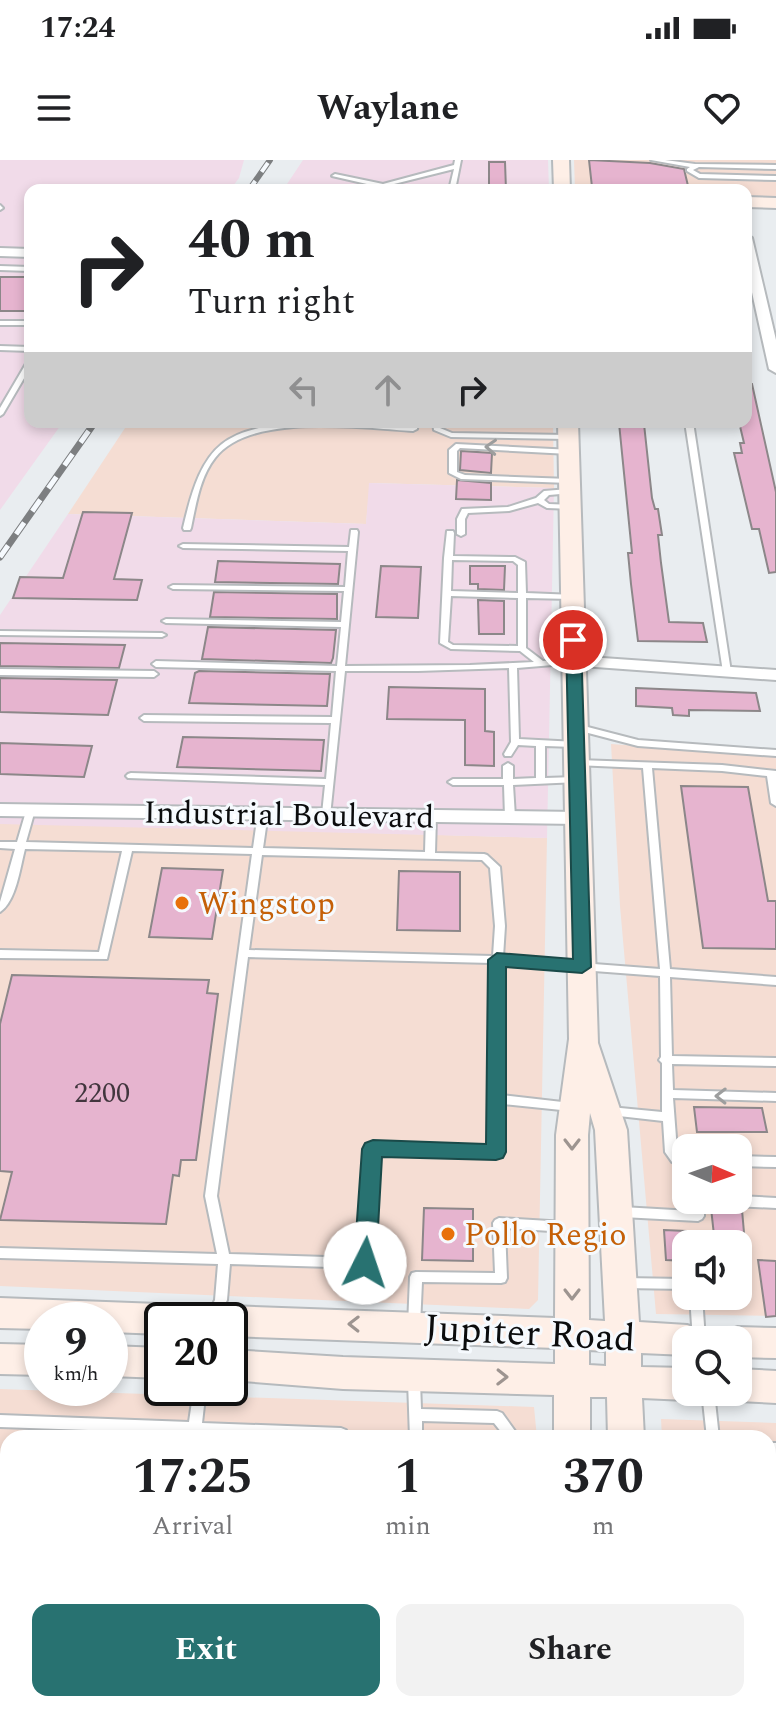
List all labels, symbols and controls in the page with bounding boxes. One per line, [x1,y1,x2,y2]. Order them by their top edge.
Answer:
text: 17:24 [40,5,115,51]
text: Waylane [317,81,459,136]
icon: menu [32,86,76,130]
icon: heart [700,86,744,130]
text: 40 m [188,198,315,283]
icon: right [56,216,160,320]
text: Turn right [188,275,355,330]
icon: left [282,368,326,412]
icon: ahead [366,368,410,412]
icon: right [450,368,494,412]
one-way arrow [484,439,497,456]
pin [539,606,607,674]
icon: arrive [551,618,595,662]
street label: Industrial Boulevard [143,788,435,843]
place label: Wingstop [198,880,335,929]
marker: Wingstop [173,894,191,912]
house number: 2200 [74,1072,130,1115]
one-way arrow [714,1087,727,1104]
north arrow [672,1134,752,1214]
map controls [672,1134,752,1406]
one-way arrow [563,1138,581,1151]
place label: Pollo Regio [464,1211,627,1260]
position arrow [323,1221,407,1305]
marker: Pollo Regio [439,1225,457,1243]
button: sound [672,1230,752,1310]
one-way arrow [563,1288,581,1301]
street label: Jupiter Road [423,1300,637,1368]
speed limit sign: 20 [144,1302,248,1406]
text: 9 [65,1313,87,1374]
one-way arrow [347,1315,360,1333]
button: search [672,1326,752,1406]
text: km/h [54,1359,99,1389]
one-way arrow [496,1369,509,1386]
text: 17:25 [132,1441,253,1514]
text: 1 [394,1441,421,1514]
text: 370 [563,1441,644,1514]
text: Arrival [152,1506,233,1546]
text: min [385,1506,431,1546]
text: m [592,1506,614,1546]
button: Exit [32,1604,380,1696]
button: Share [396,1604,744,1696]

